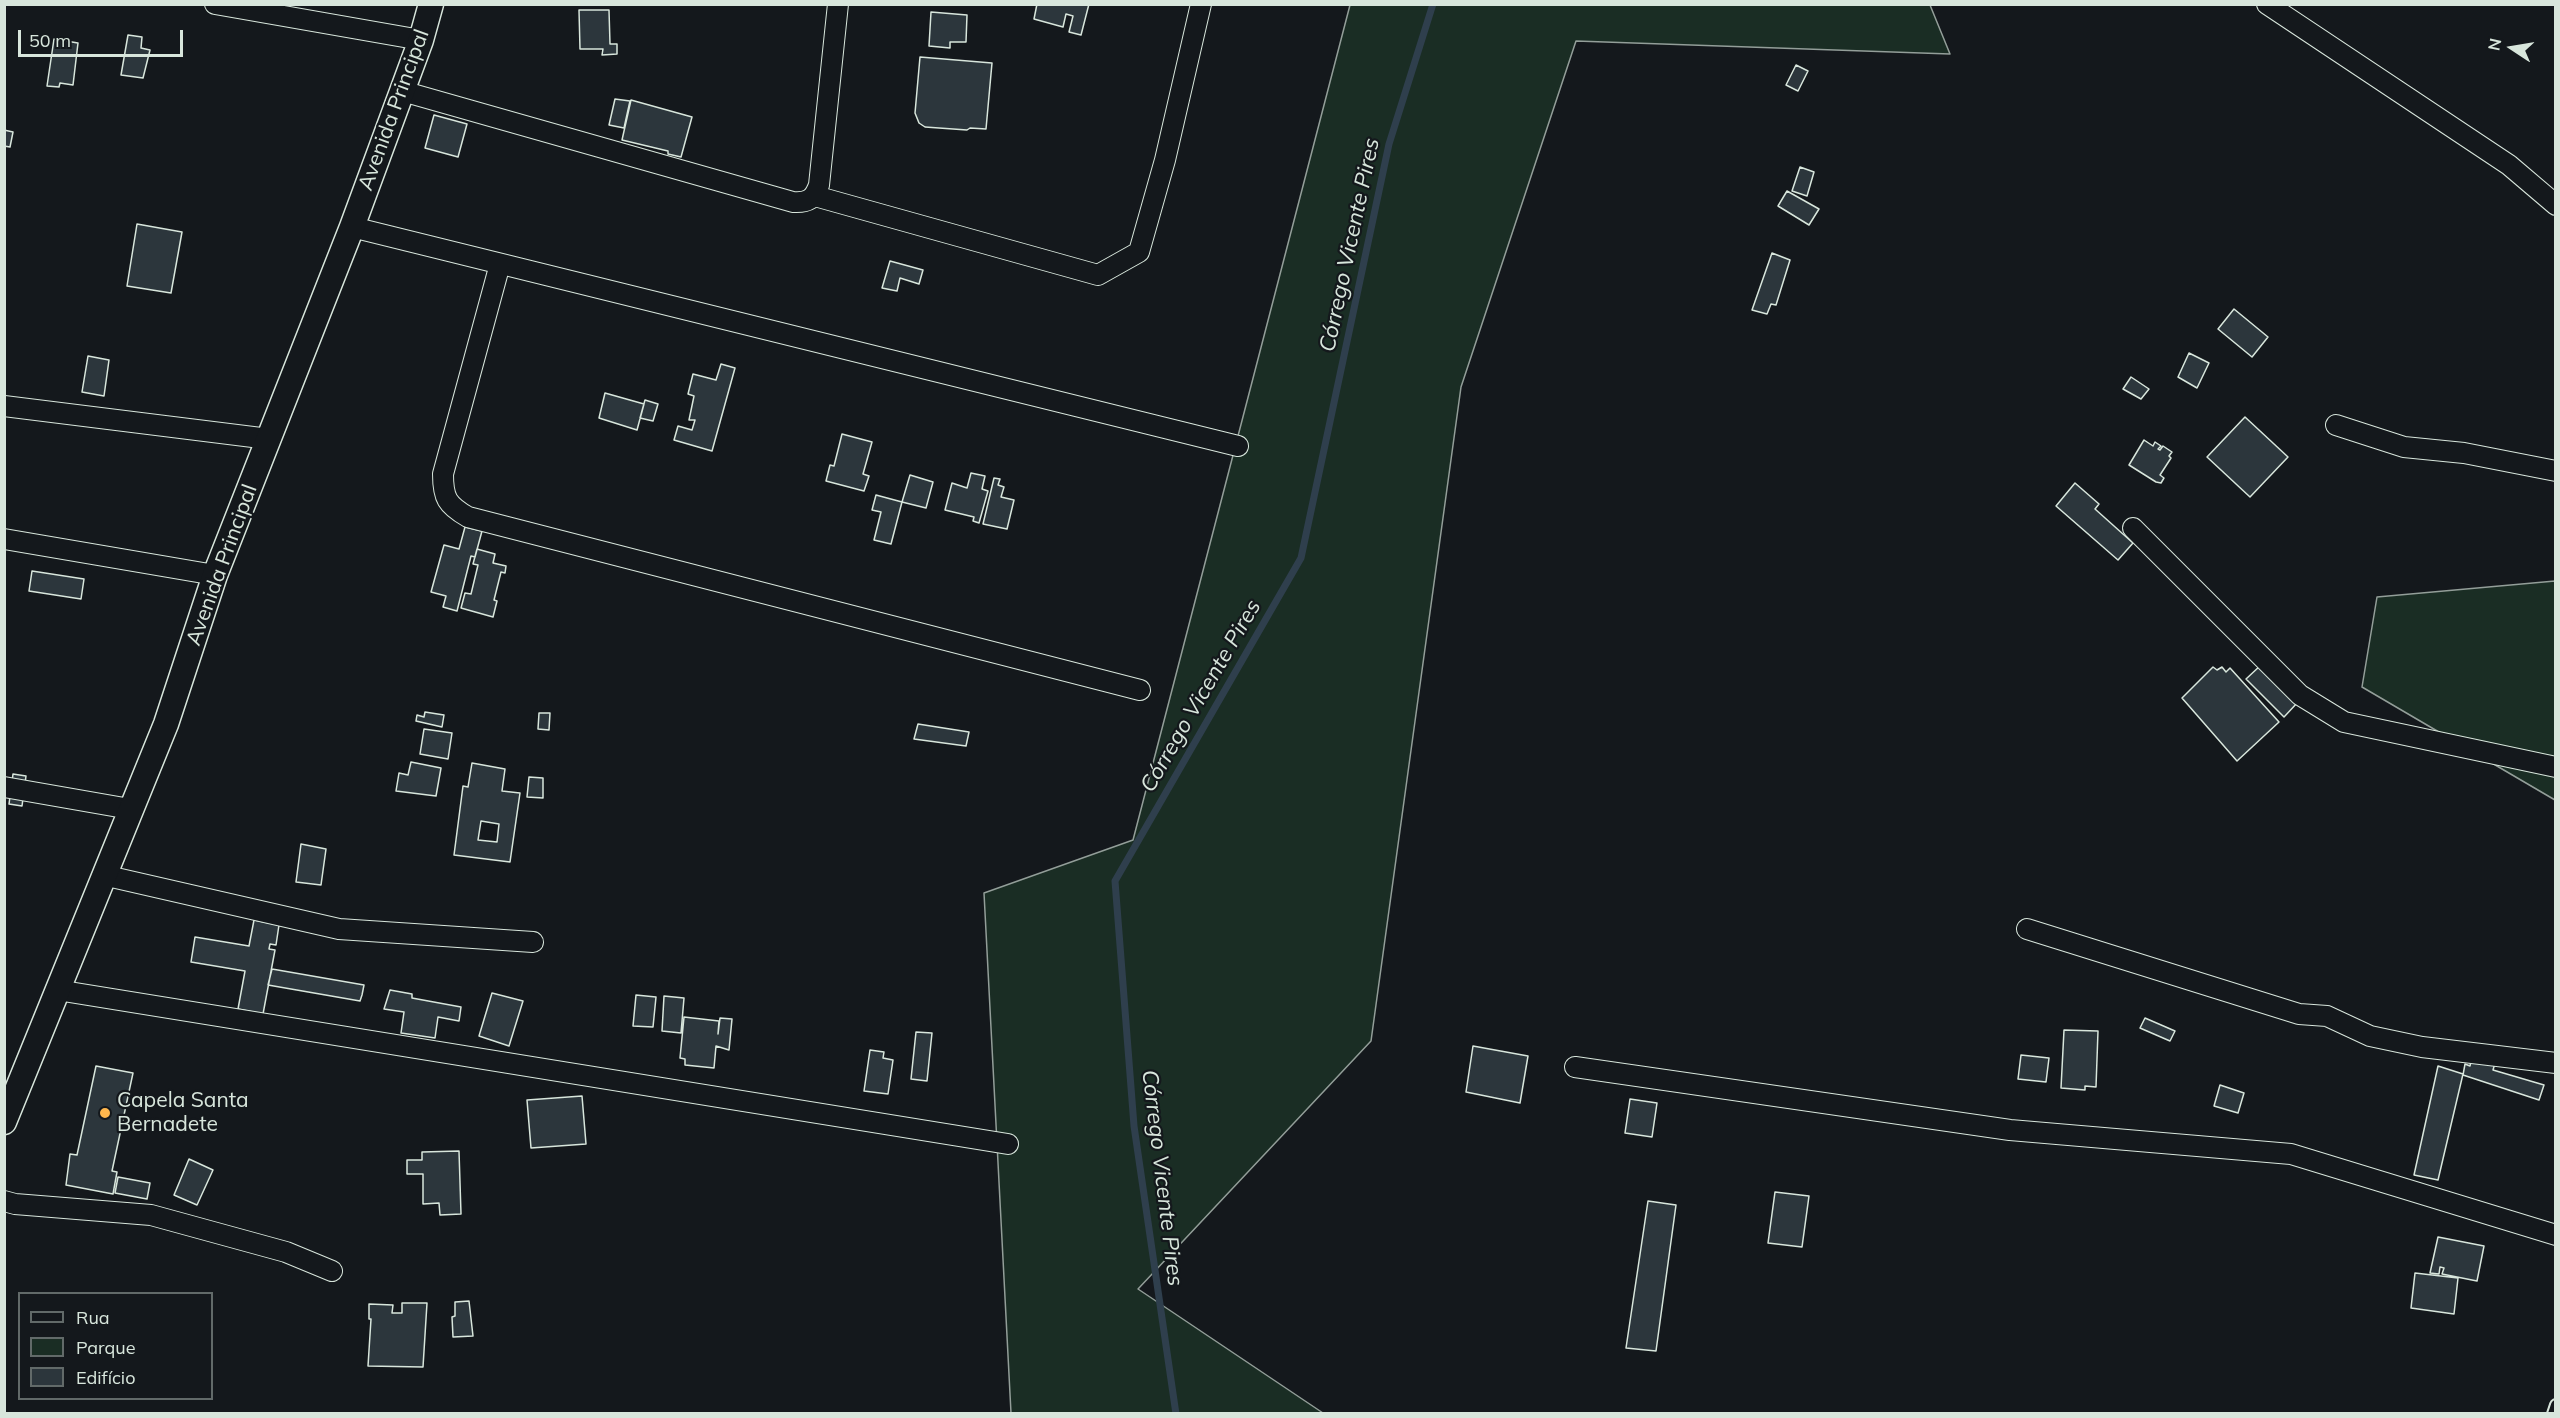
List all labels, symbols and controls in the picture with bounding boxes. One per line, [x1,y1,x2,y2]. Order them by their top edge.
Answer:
scale bar [21,18,186,56]
north arrow [2482,18,2542,78]
street label: Avenida Principal [353,26,435,194]
text: 50 m [29,29,71,52]
text: N [2483,36,2505,52]
water label: Córrego Vicente Pires [1314,136,1386,354]
street label: Avenida Principal [181,481,263,649]
water label: Córrego Vicente Pires [1135,595,1267,797]
water label: Córrego Vicente Pires [1136,1068,1188,1288]
place label: Capela Santa Bernadete [117,1088,249,1138]
marker: Capela Santa Bernadete [98,1106,112,1120]
legend [18,1292,213,1400]
text: Rua [76,1306,110,1329]
text: Parque [76,1336,135,1359]
text: Edifício [76,1366,135,1389]

